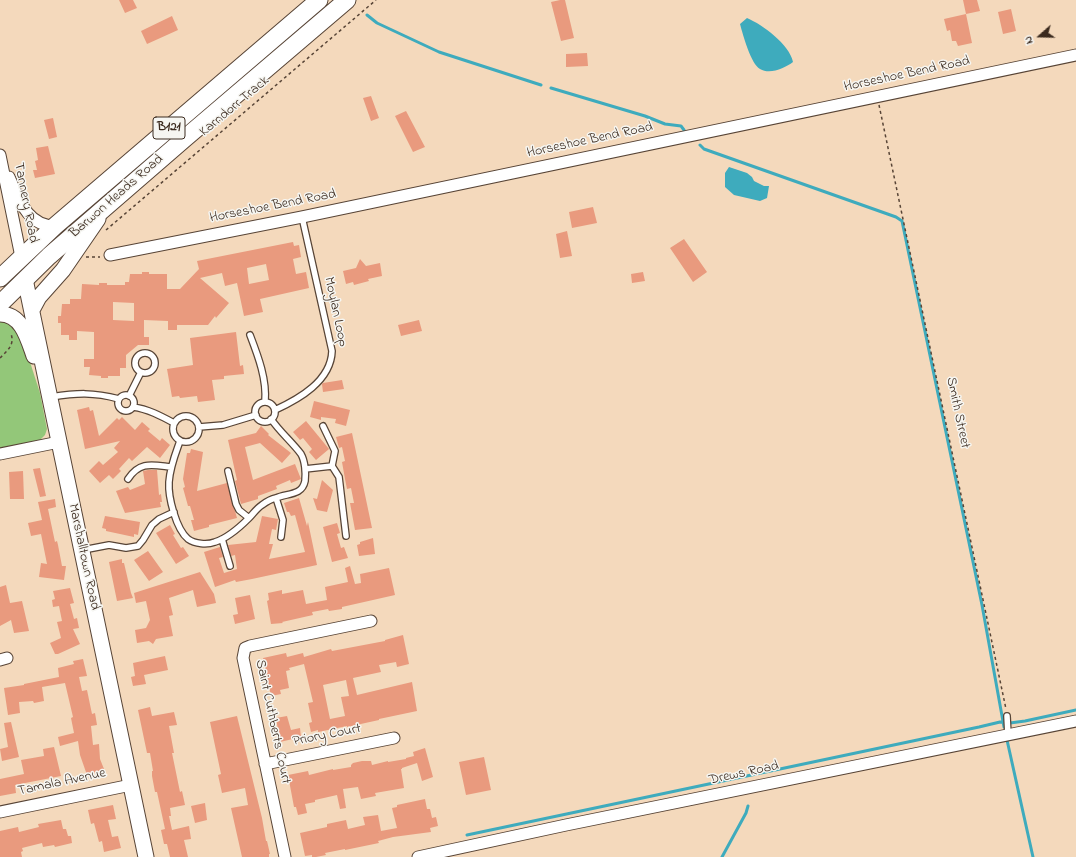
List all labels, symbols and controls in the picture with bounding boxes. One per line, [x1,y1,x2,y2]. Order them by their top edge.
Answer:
north arrow [1020,16,1060,56]
text: N [1020,34,1038,46]
street label: Horseshoe Bend Road [842,53,972,97]
street label: Karndorr Track [197,73,273,141]
road number: B121 [153,117,185,139]
street label: Horseshoe Bend Road [525,119,655,163]
street label: Barwon Heads Road [67,152,167,242]
street label: Tannery Road [9,161,41,245]
street label: Horseshoe Bend Road [208,187,338,227]
street label: Moylan Loop [319,275,351,349]
street label: Smith Street [941,376,973,450]
street label: Marshalltown Road [64,502,102,612]
street label: Saint Cuthberts Court [251,658,293,786]
street label: Priory Court [292,721,362,751]
street label: Drews Road [707,758,781,790]
street label: Tamala Avenue [17,766,107,800]

